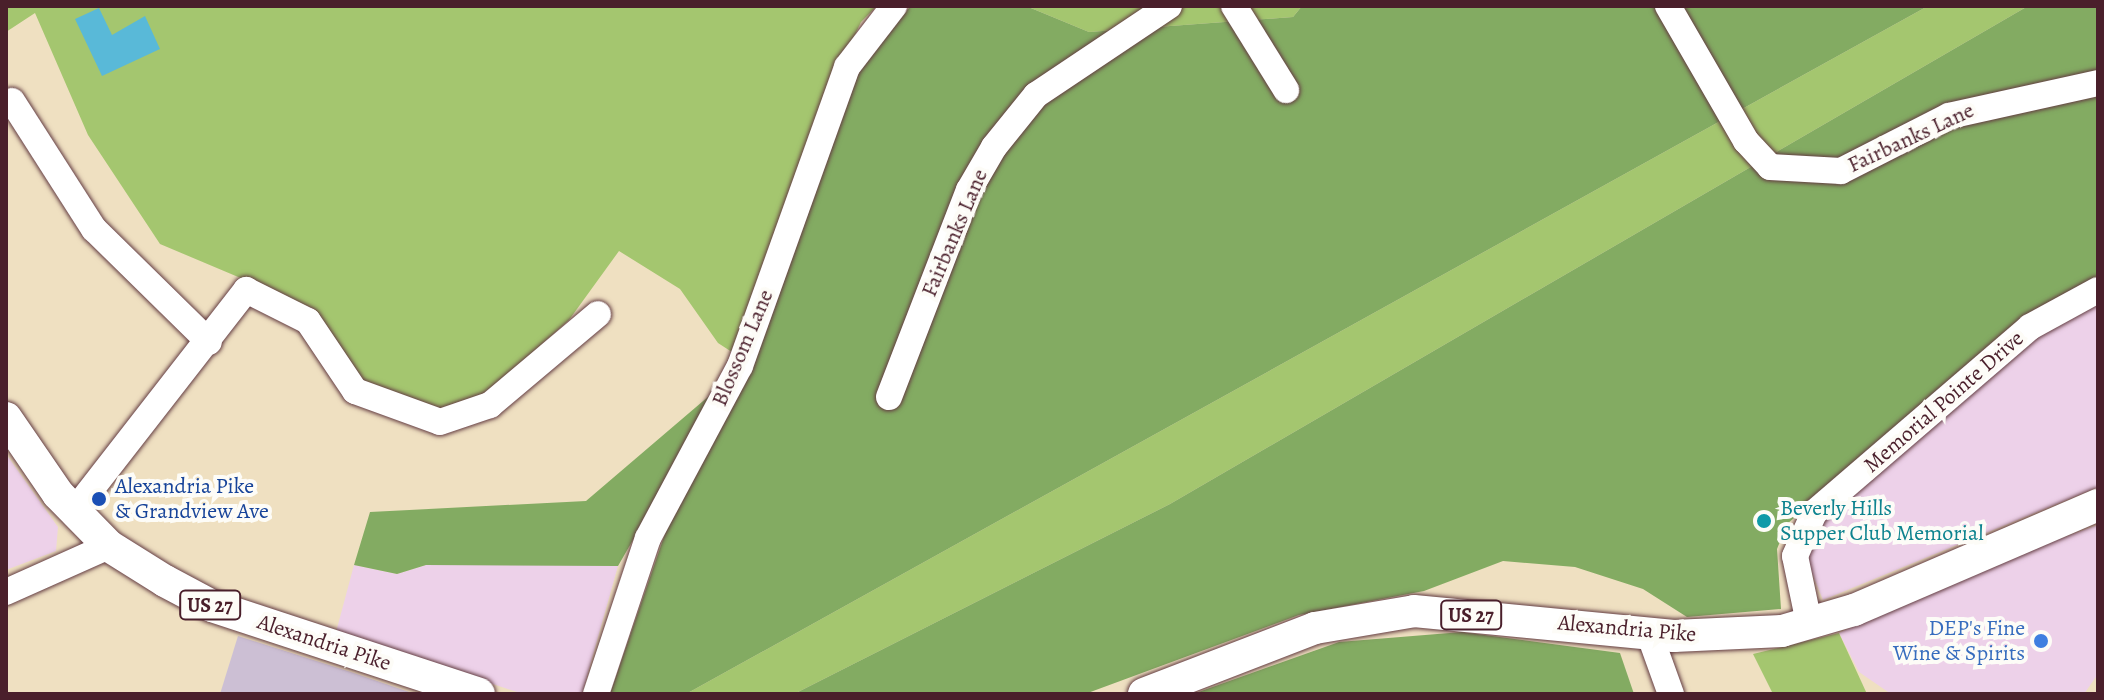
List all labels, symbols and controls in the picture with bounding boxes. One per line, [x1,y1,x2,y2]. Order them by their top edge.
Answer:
street label: Fairbanks Lane [1844,97,1978,179]
street label: Fairbanks Lane [916,165,994,301]
street label: Blossom Lane [707,286,779,410]
street label: Memorial Pointe Drive [1859,325,2029,479]
place label: Alexandria Pike & Grandview Ave [115,473,269,524]
marker: Alexandria Pike & Grandview Ave [90,490,108,508]
place label: Beverly Hills Supper Club Memorial [1780,495,1984,546]
marker: Beverly Hills Supper Club Memorial [1755,512,1773,530]
road number: US 27 [178,589,242,621]
road number: US 27 [1439,599,1503,631]
street label: Alexandria Pike [254,609,394,677]
street label: Alexandria Pike [1557,610,1697,648]
place label: DEP's Fine Wine & Spirits [1893,615,2025,666]
marker: DEP's Fine Wine & Spirits [2032,632,2050,650]

